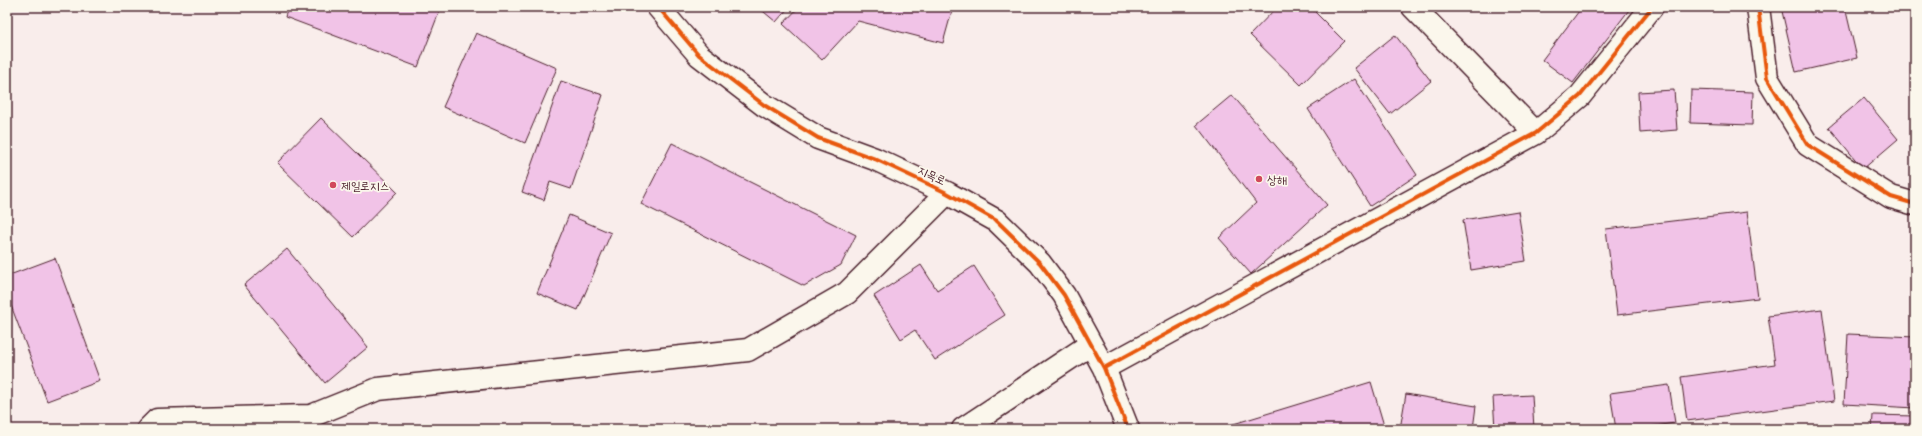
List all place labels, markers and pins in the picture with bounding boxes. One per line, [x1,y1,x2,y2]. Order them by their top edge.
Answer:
place label: 상해 [1267,171,1287,188]
marker: 상해 [1254,174,1264,184]
place label: 제일로지스 [341,177,389,194]
marker: 제일로지스 [328,180,338,190]

